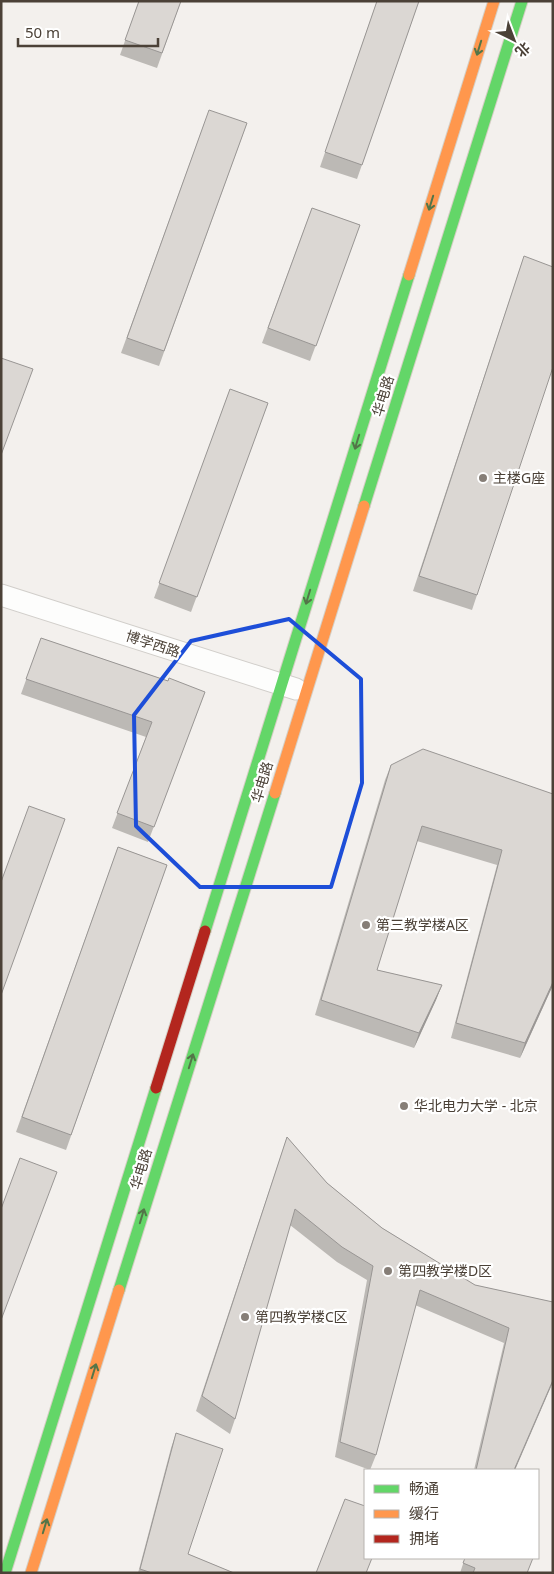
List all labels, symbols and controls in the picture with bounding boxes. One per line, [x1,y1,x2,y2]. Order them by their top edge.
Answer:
scale bar [18,15,158,47]
north arrow [489,15,539,65]
text: 50 m [25,22,60,42]
text: 北 [511,38,535,62]
one-way arrow [474,39,483,55]
one-way arrow [425,195,435,211]
street label: 华电路 [367,373,398,419]
one-way arrow [351,433,361,449]
place label: 主楼G座 [493,468,545,487]
marker: 主楼G座 [477,472,489,484]
one-way arrow [303,589,313,605]
street label: 博学西路 [124,626,183,661]
street label: 华电路 [246,759,277,805]
place label: 第三教学楼A区 [376,915,469,934]
marker: 第三教学楼A区 [360,919,372,931]
one-way arrow [186,1053,196,1069]
place label: 华北电力大学 - 北京 [414,1096,538,1115]
marker: 华北电力大学 - 北京 [398,1100,410,1112]
street label: 华电路 [125,1146,156,1192]
one-way arrow [138,1208,148,1224]
place label: 第四教学楼D区 [398,1261,492,1280]
marker: 第四教学楼D区 [382,1265,394,1277]
place label: 第四教学楼C区 [255,1307,348,1326]
marker: 第四教学楼C区 [239,1311,251,1323]
one-way arrow [89,1363,99,1379]
legend [364,1469,539,1559]
text: 畅通 [409,1478,439,1498]
text: 缓行 [409,1503,439,1523]
one-way arrow [41,1519,51,1535]
text: 拥堵 [409,1528,439,1548]

